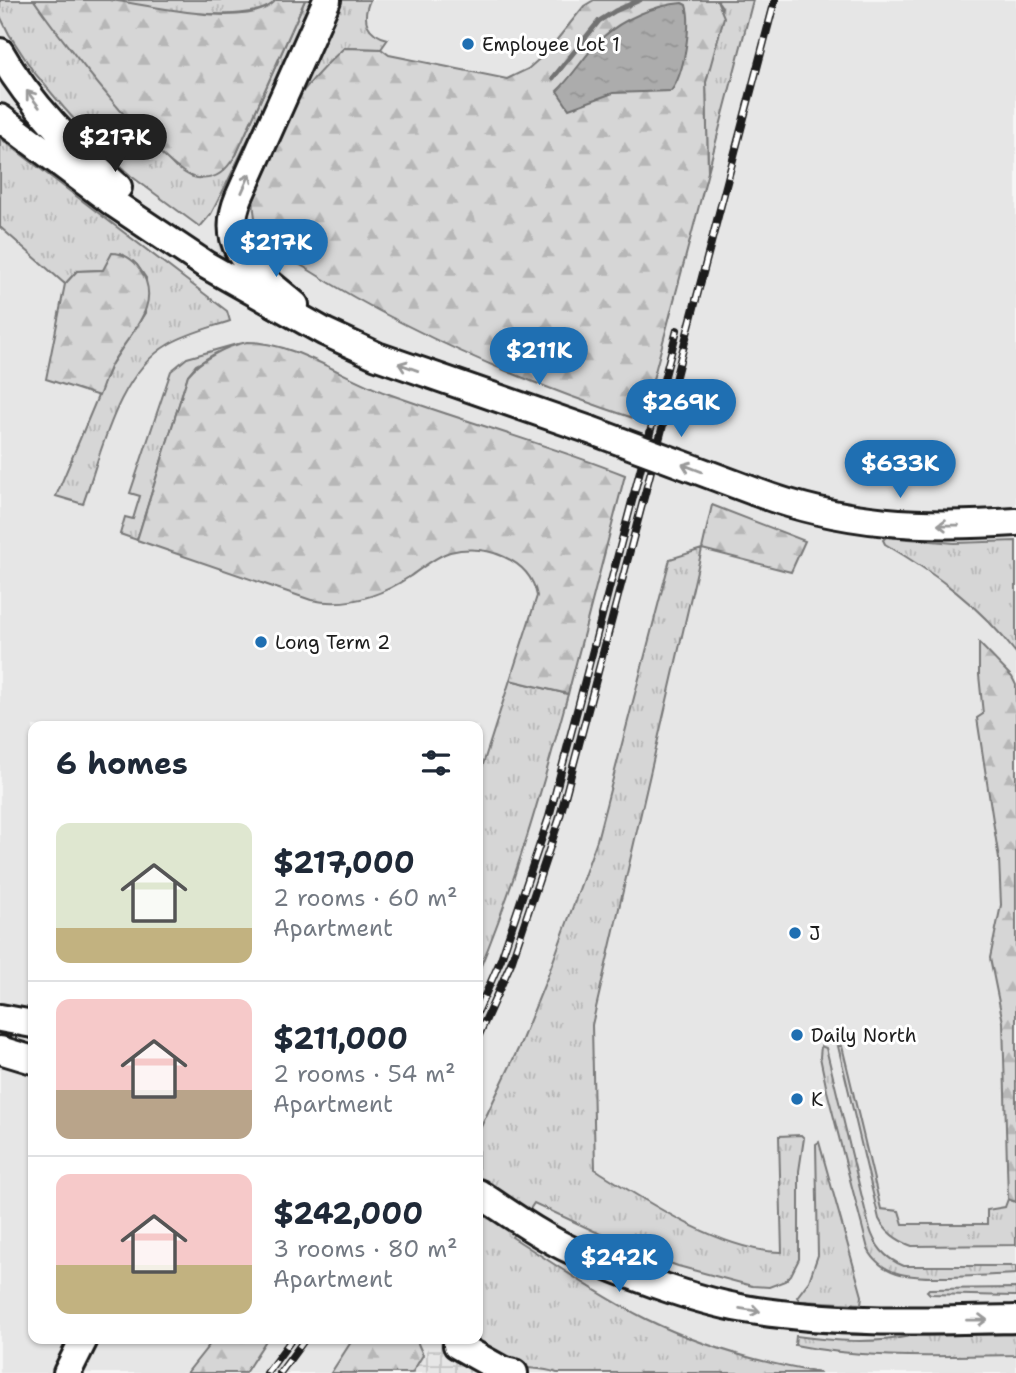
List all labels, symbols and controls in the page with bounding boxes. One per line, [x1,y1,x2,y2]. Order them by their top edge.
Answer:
place label: Employee Lot 1 [482,32,620,57]
marker: Employee Lot 1 [460,36,476,52]
one-way arrow [26,90,41,109]
pin: $217K [66,114,164,174]
text: $217K [79,122,151,152]
one-way arrow [240,173,253,194]
pin: $217K [227,219,325,279]
text: $217K [240,227,312,257]
pin: $211K [490,328,588,387]
text: $211K [506,335,572,365]
one-way arrow [398,360,420,372]
pin: $269K [632,380,730,439]
text: $269K [642,387,720,417]
pin: $633K [851,440,949,500]
text: $633K [861,448,939,478]
one-way arrow [682,461,704,474]
one-way arrow [937,518,960,532]
place label: Long Term 2 [275,630,390,655]
marker: Long Term 2 [253,634,269,650]
text: 6 homes [56,743,188,784]
icon: filters [417,744,455,782]
text: $217,000 [273,842,415,883]
icon: home [112,851,196,935]
text: 2 rooms · 60 m² [273,883,458,913]
text: Apartment [273,913,393,943]
place label: J [809,921,820,946]
marker: J [787,925,803,941]
text: $211,000 [273,1018,408,1059]
place label: Daily North [811,1023,917,1048]
icon: home [112,1027,196,1111]
marker: Daily North [789,1027,805,1043]
text: 2 rooms · 54 m² [273,1059,456,1089]
place label: K [811,1087,823,1112]
text: Apartment [273,1089,393,1119]
marker: K [789,1091,805,1107]
text: $242,000 [273,1193,423,1234]
icon: home [112,1202,196,1286]
text: 3 rooms · 80 m² [273,1234,458,1264]
pin: $242K [570,1234,668,1294]
text: $242K [580,1242,658,1272]
text: Apartment [273,1264,393,1294]
one-way arrow [738,1303,761,1316]
one-way arrow [965,1313,988,1327]

